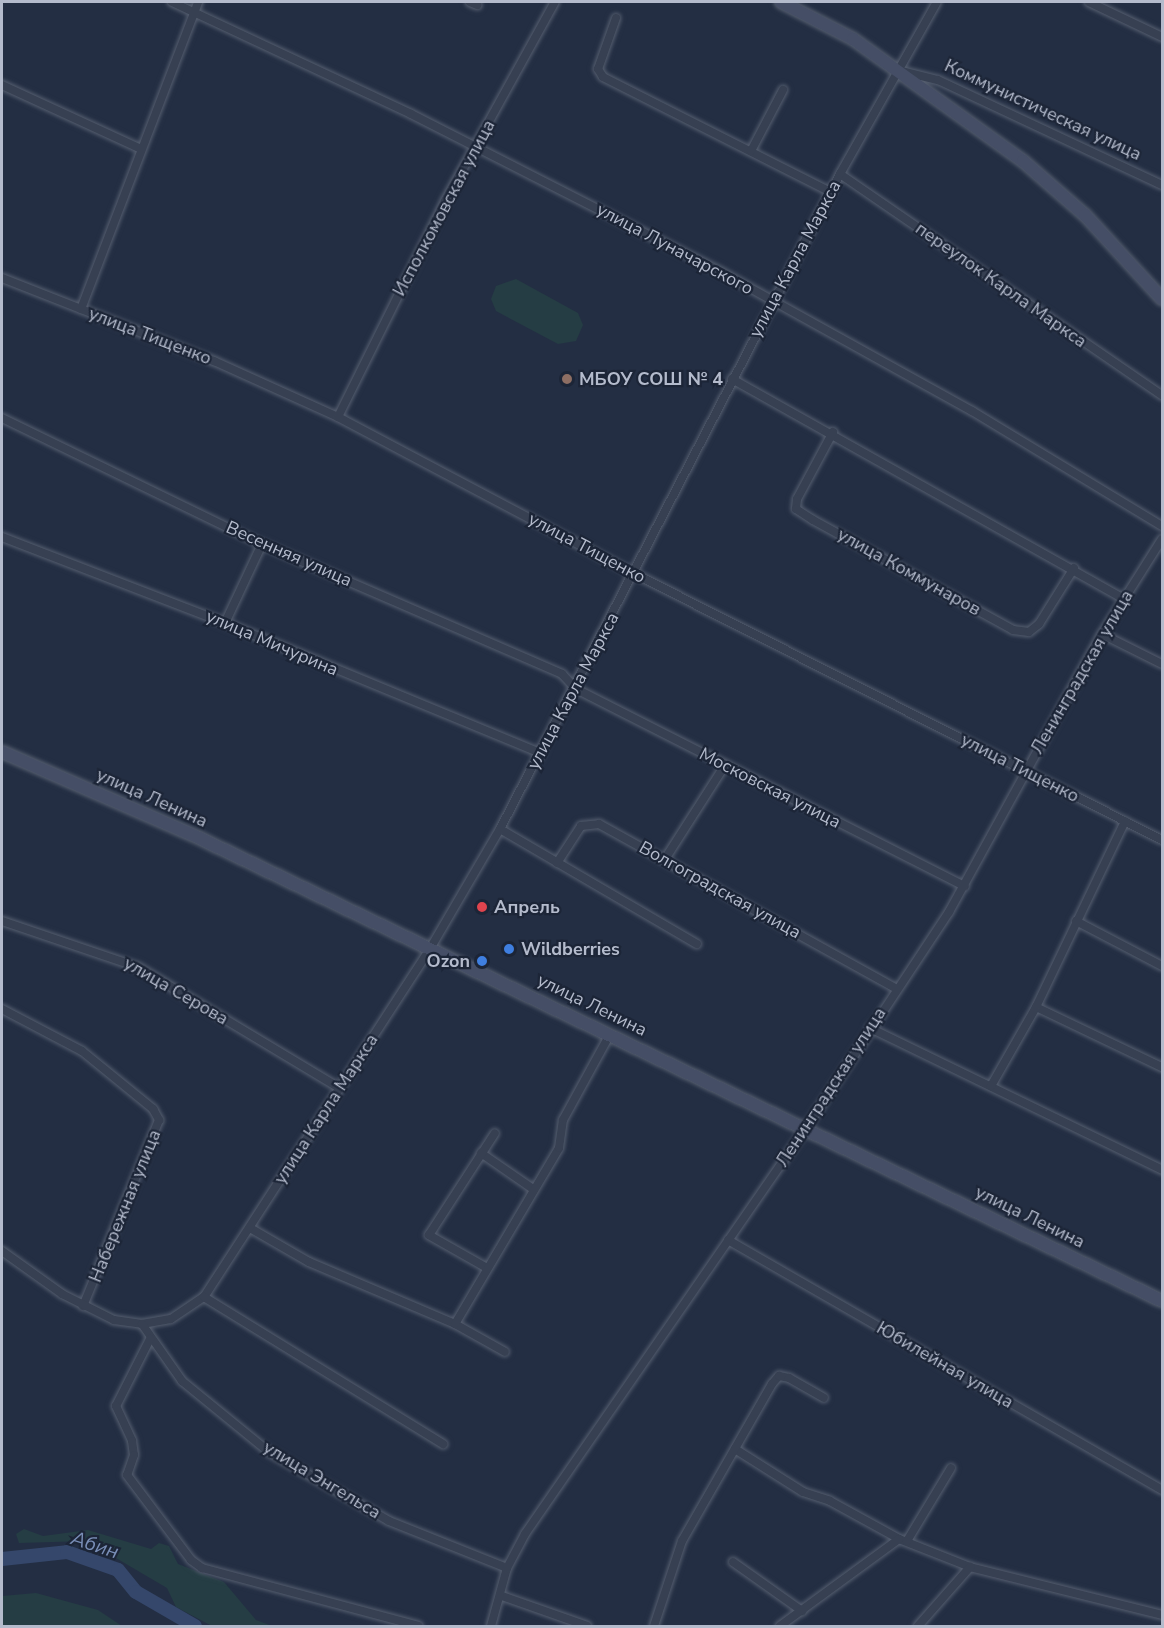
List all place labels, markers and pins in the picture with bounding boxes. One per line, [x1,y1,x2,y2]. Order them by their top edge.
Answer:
place label: МБОУ СОШ № 4 [579,368,723,390]
marker: МБОУ СОШ № 4 [560,372,574,386]
place label: Апрель [494,896,560,918]
marker: Апрель [475,900,489,914]
place label: Wildberries [521,938,620,960]
marker: Wildberries [502,942,516,956]
place label: Ozon [427,950,470,972]
marker: Ozon [475,954,489,968]

